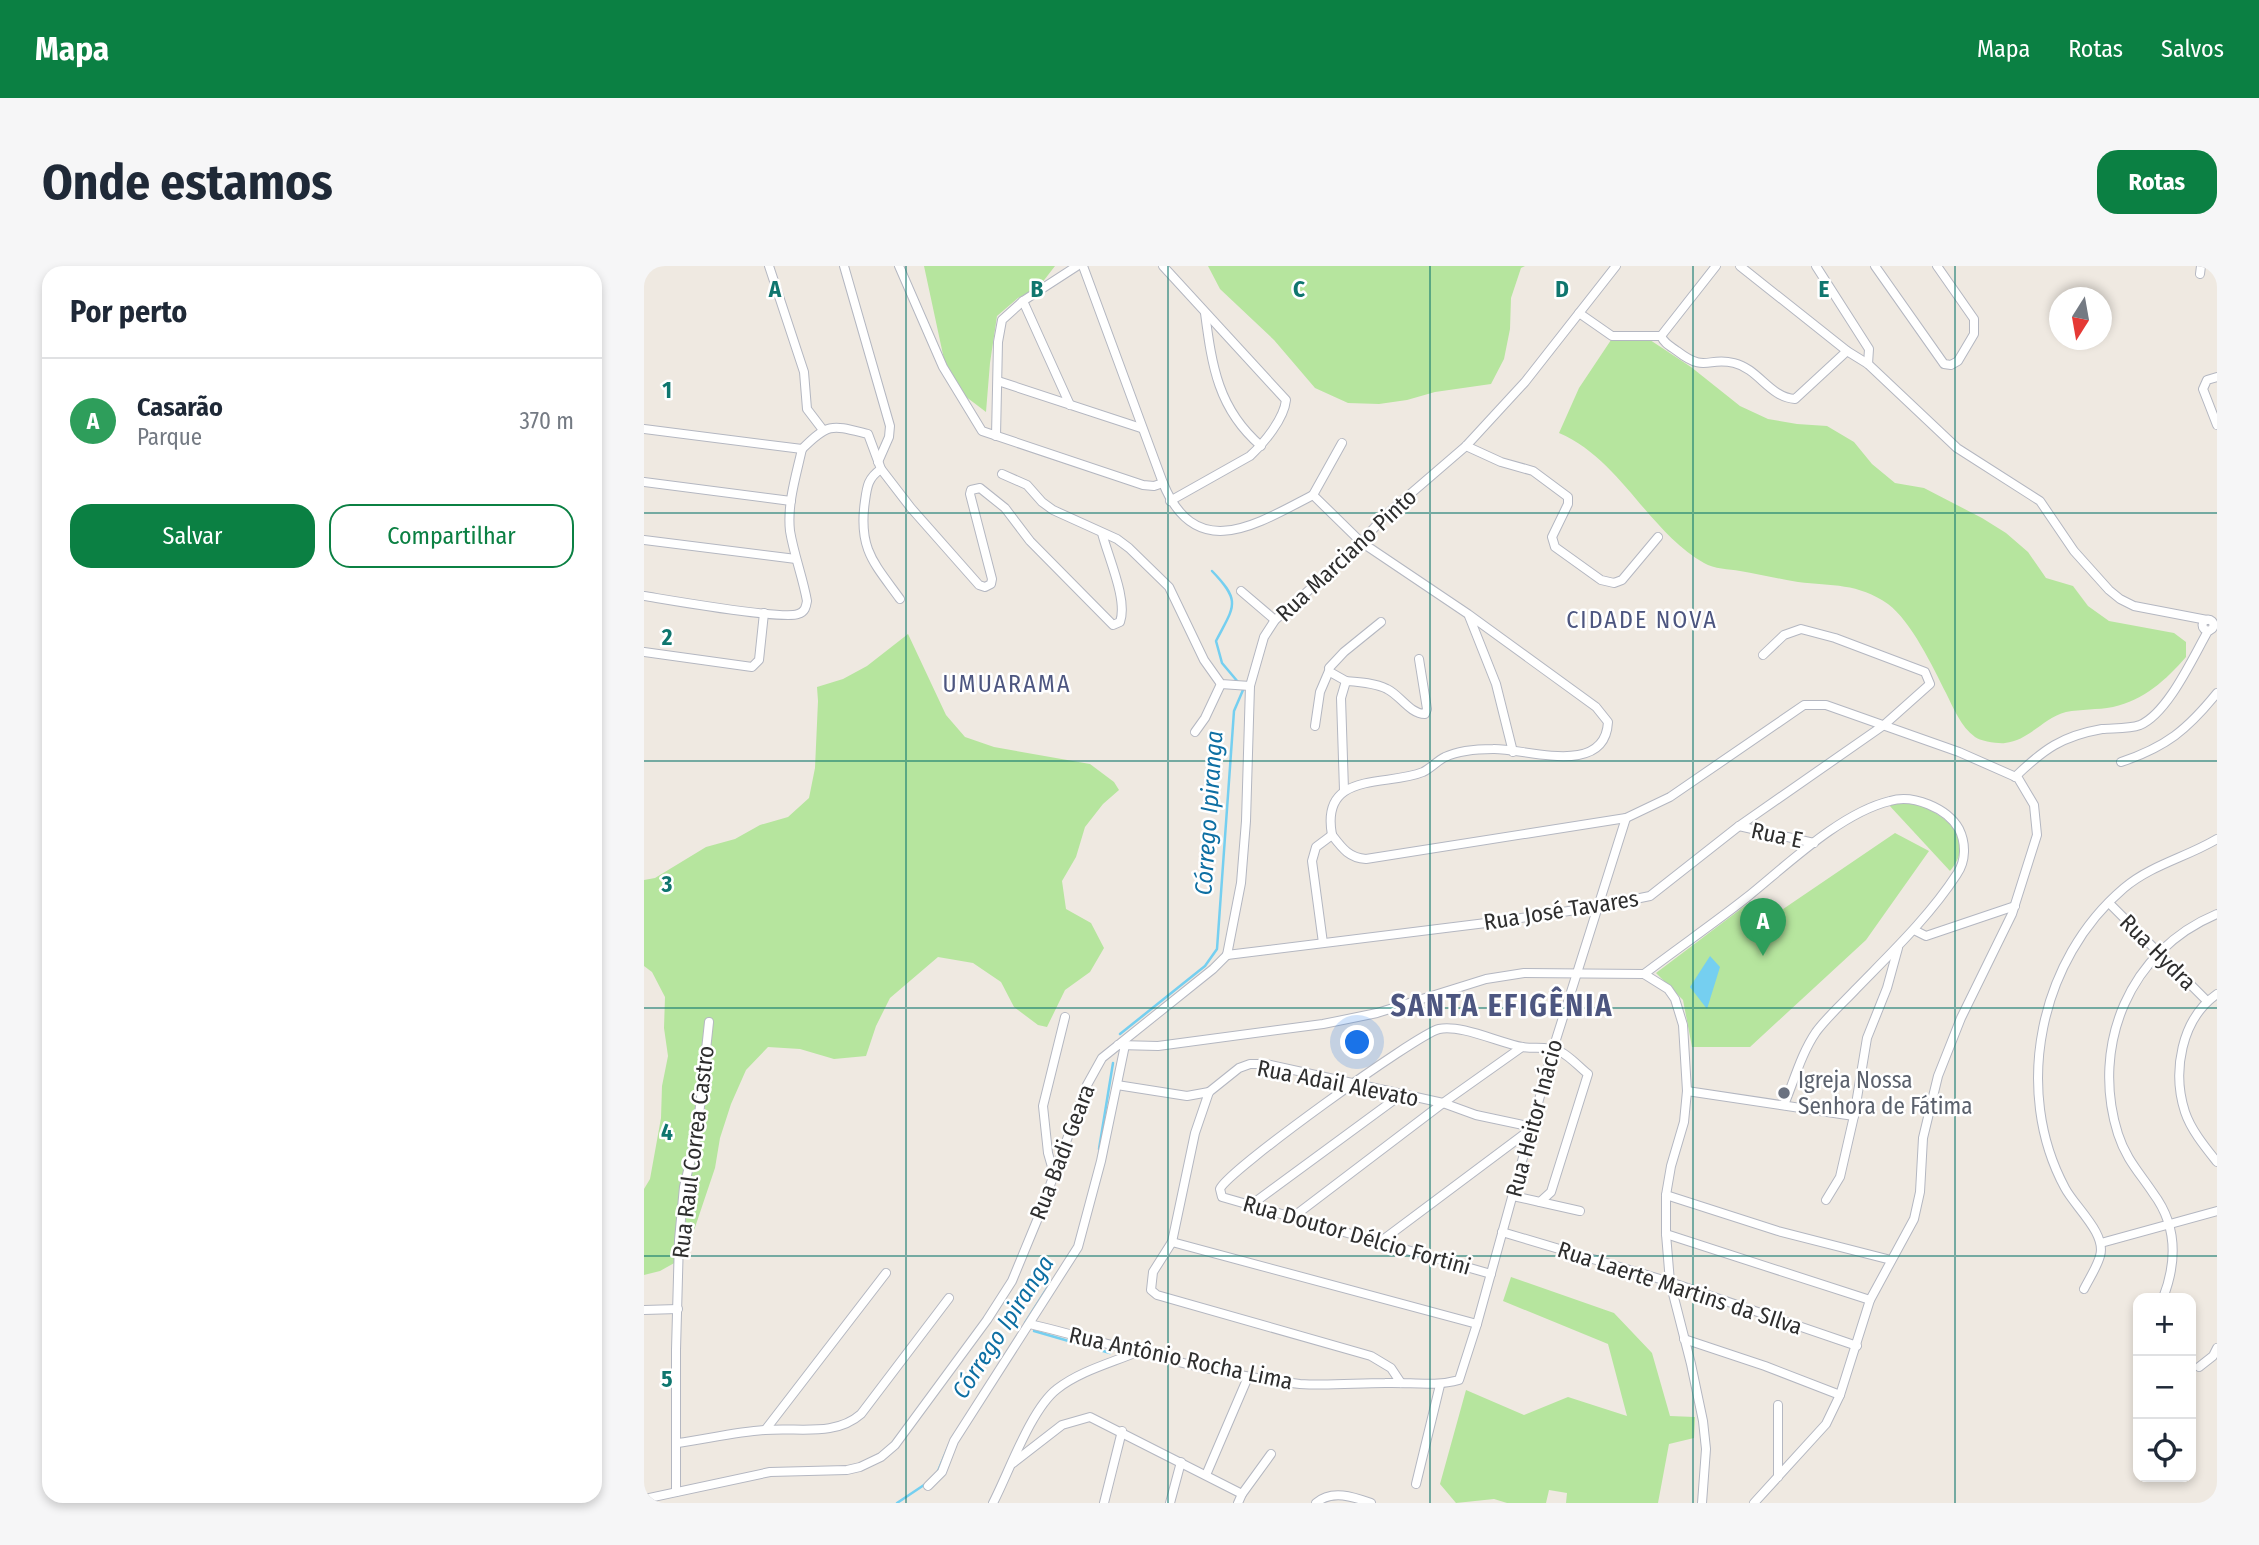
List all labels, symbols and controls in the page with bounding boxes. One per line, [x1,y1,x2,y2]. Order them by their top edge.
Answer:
text: Mapa [35,29,109,69]
text: Mapa [1977,35,2030,63]
text: Rotas [2068,35,2123,63]
text: Salvos [2161,35,2224,63]
button: Rotas [2097,150,2217,214]
text: Onde estamos [42,153,333,212]
text: A [768,275,782,303]
text: B [1031,275,1044,303]
text: C [1293,275,1305,303]
text: D [1555,275,1569,303]
text: E [1819,275,1830,303]
north arrow [2049,287,2112,350]
text: Por perto [70,294,187,330]
text: 1 [662,376,672,404]
text: Casarão [137,392,223,423]
text: A [87,407,99,435]
text: 370 m [520,407,574,435]
text: Parque [137,423,202,451]
street label: Rua Marciano Pinto [1270,483,1422,627]
button: Salvar [70,504,315,568]
button: Compartilhar [329,504,574,568]
district label: CIDADE NOVA [1566,606,1718,634]
text: 2 [661,623,673,651]
district label: UMUARAMA [942,670,1072,698]
water label: Córrego Ipiranga [1189,730,1229,896]
street label: Rua E [1749,816,1805,854]
text: 3 [661,870,673,898]
street label: Rua José Tavares [1482,884,1641,936]
pin: A [1740,898,1786,956]
street label: Rua Hydra [2114,908,2202,996]
district label: SANTA EFIGÊNIA [1390,986,1614,1024]
your location [1340,1025,1374,1059]
street label: Rua Heitor Inácio [1499,1036,1569,1200]
street label: Rua Raul Correa Castro [666,1044,720,1260]
street label: Rua Adail Alevato [1255,1054,1421,1112]
place label: Igreja Nossa Senhora de Fátima [1798,1066,1972,1120]
street label: Rua Badi Geara [1023,1080,1101,1224]
marker: Igreja Nossa Senhora de Fátima [1776,1085,1792,1101]
text: 4 [661,1118,673,1146]
street label: Rua Doutor Délcio Fortini [1240,1189,1474,1281]
street label: Rua Laerte Martins da SIlva [1554,1235,1806,1341]
water label: Córrego Ipiranga [946,1250,1060,1404]
map controls [2133,1293,2196,1482]
button: + [2133,1293,2196,1356]
street label: Rua Antônio Rocha Lima [1067,1321,1295,1395]
button: − [2133,1356,2196,1419]
text: 5 [661,1365,673,1393]
button: locate [2133,1419,2196,1482]

